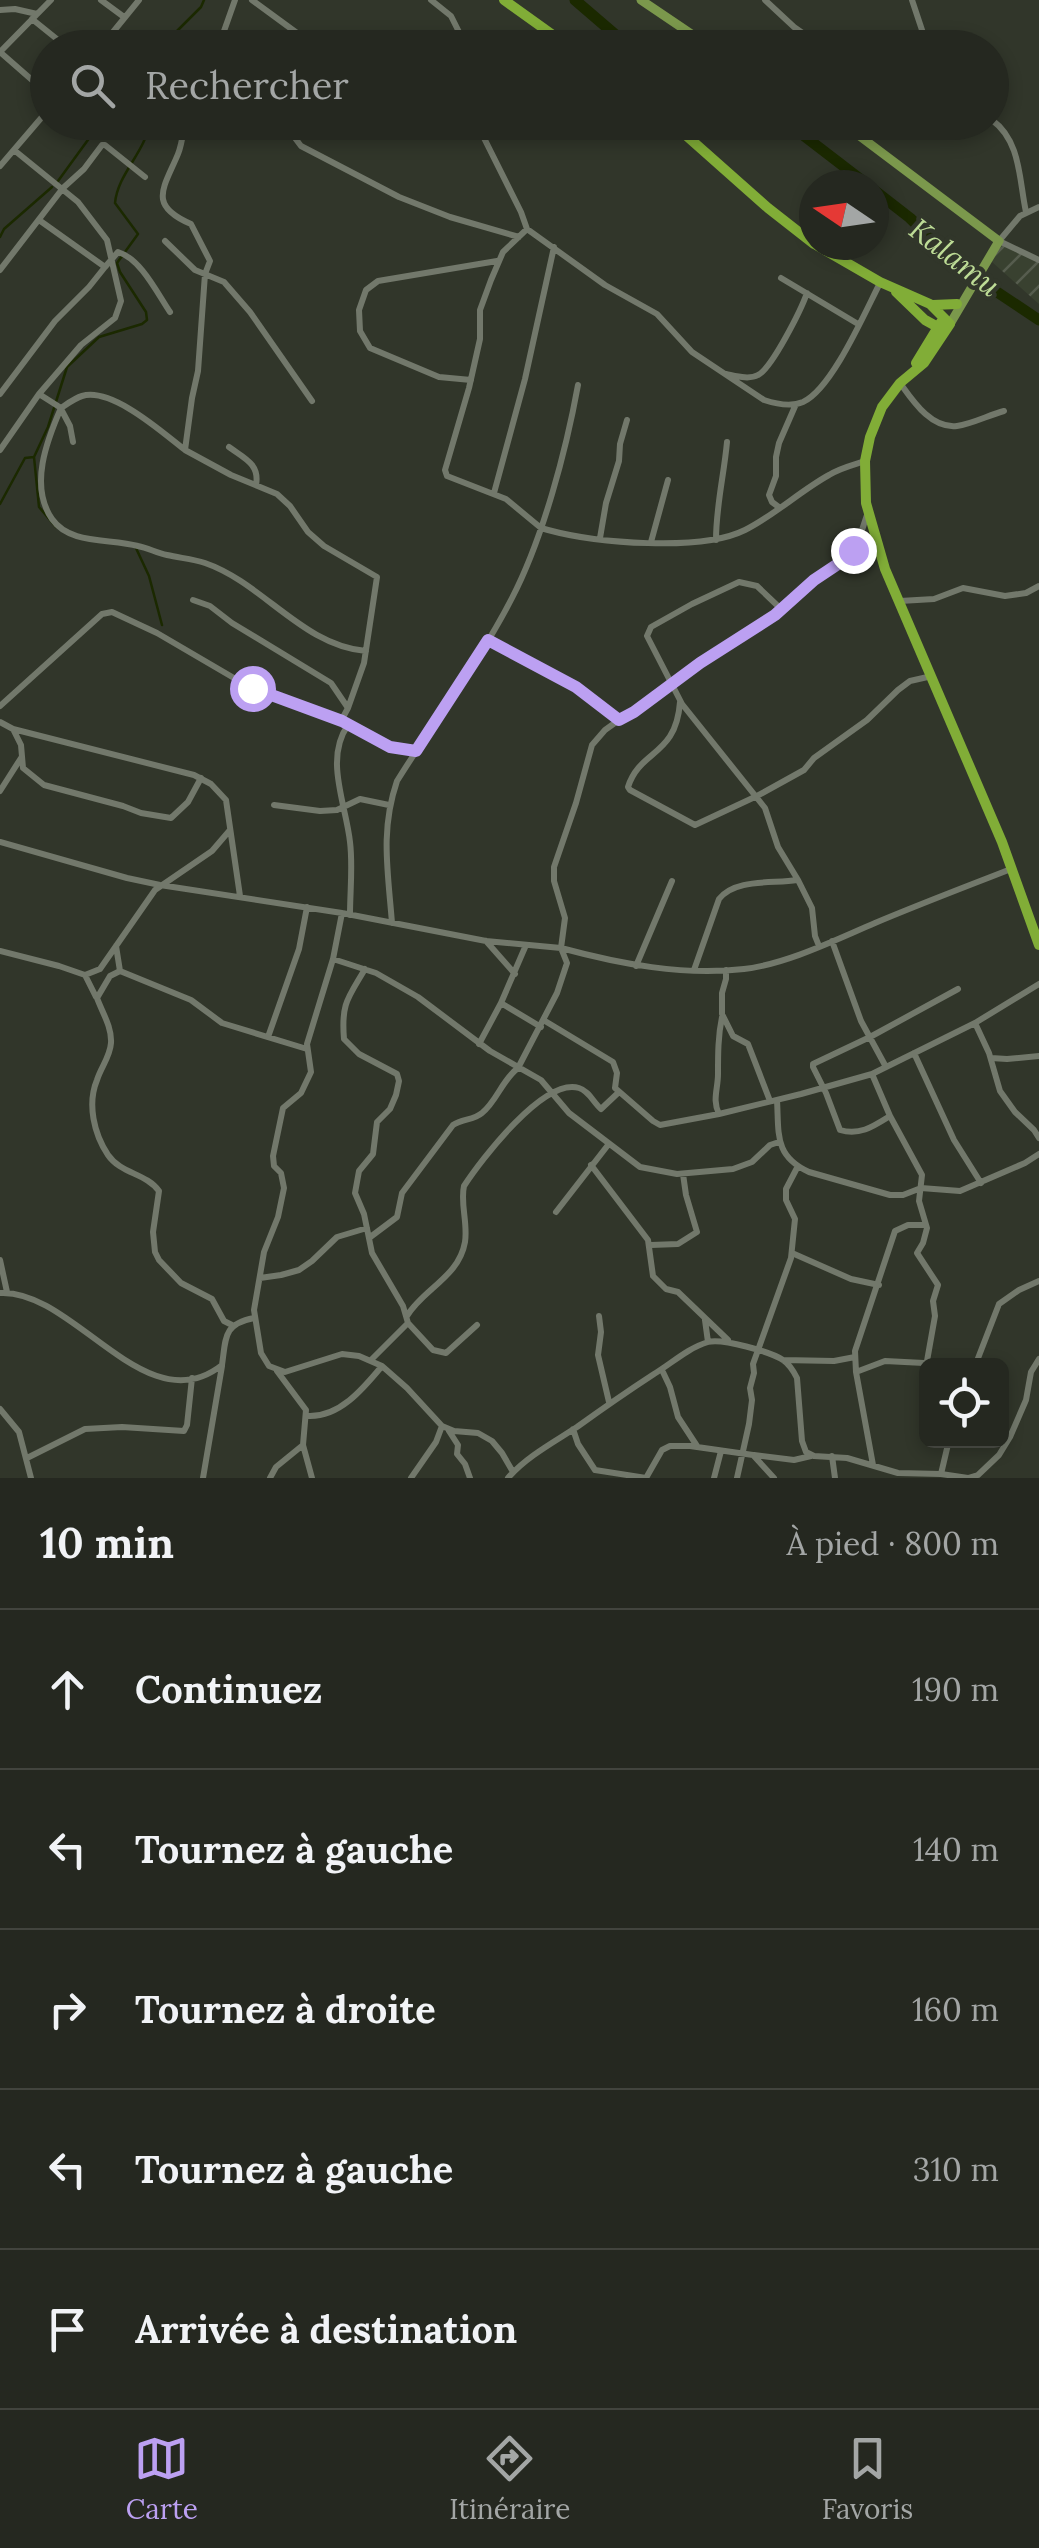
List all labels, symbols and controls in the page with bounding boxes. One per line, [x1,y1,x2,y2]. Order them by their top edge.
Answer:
search box [30,30,1009,140]
icon: search [65,58,120,113]
text: Rechercher [145,61,349,109]
north arrow [799,170,889,260]
water label: Kalamu [902,210,1008,304]
route end [831,528,877,574]
route start [230,666,276,712]
map controls [919,1358,1009,1448]
button: locate [919,1358,1009,1448]
text: 10 min [40,1516,174,1570]
text: À pied · 800 m [787,1523,999,1564]
icon: ahead [40,1662,95,1717]
text: Continuez [135,1665,322,1713]
text: 190 m [912,1669,999,1710]
icon: left [40,1822,95,1877]
text: Tournez à gauche [135,1825,453,1873]
text: 140 m [913,1829,999,1870]
icon: right [40,1982,95,2037]
text: Tournez à droite [135,1985,436,2033]
text: 160 m [912,1989,999,2030]
icon: left [40,2142,95,2197]
text: Tournez à gauche [135,2145,453,2193]
text: 310 m [913,2149,999,2190]
icon: arrive [40,2302,95,2357]
text: Arrivée à destination [135,2305,517,2353]
tab: Carte [126,2431,198,2527]
tab: Itinéraire [449,2431,570,2527]
tab: Favoris [822,2431,913,2527]

